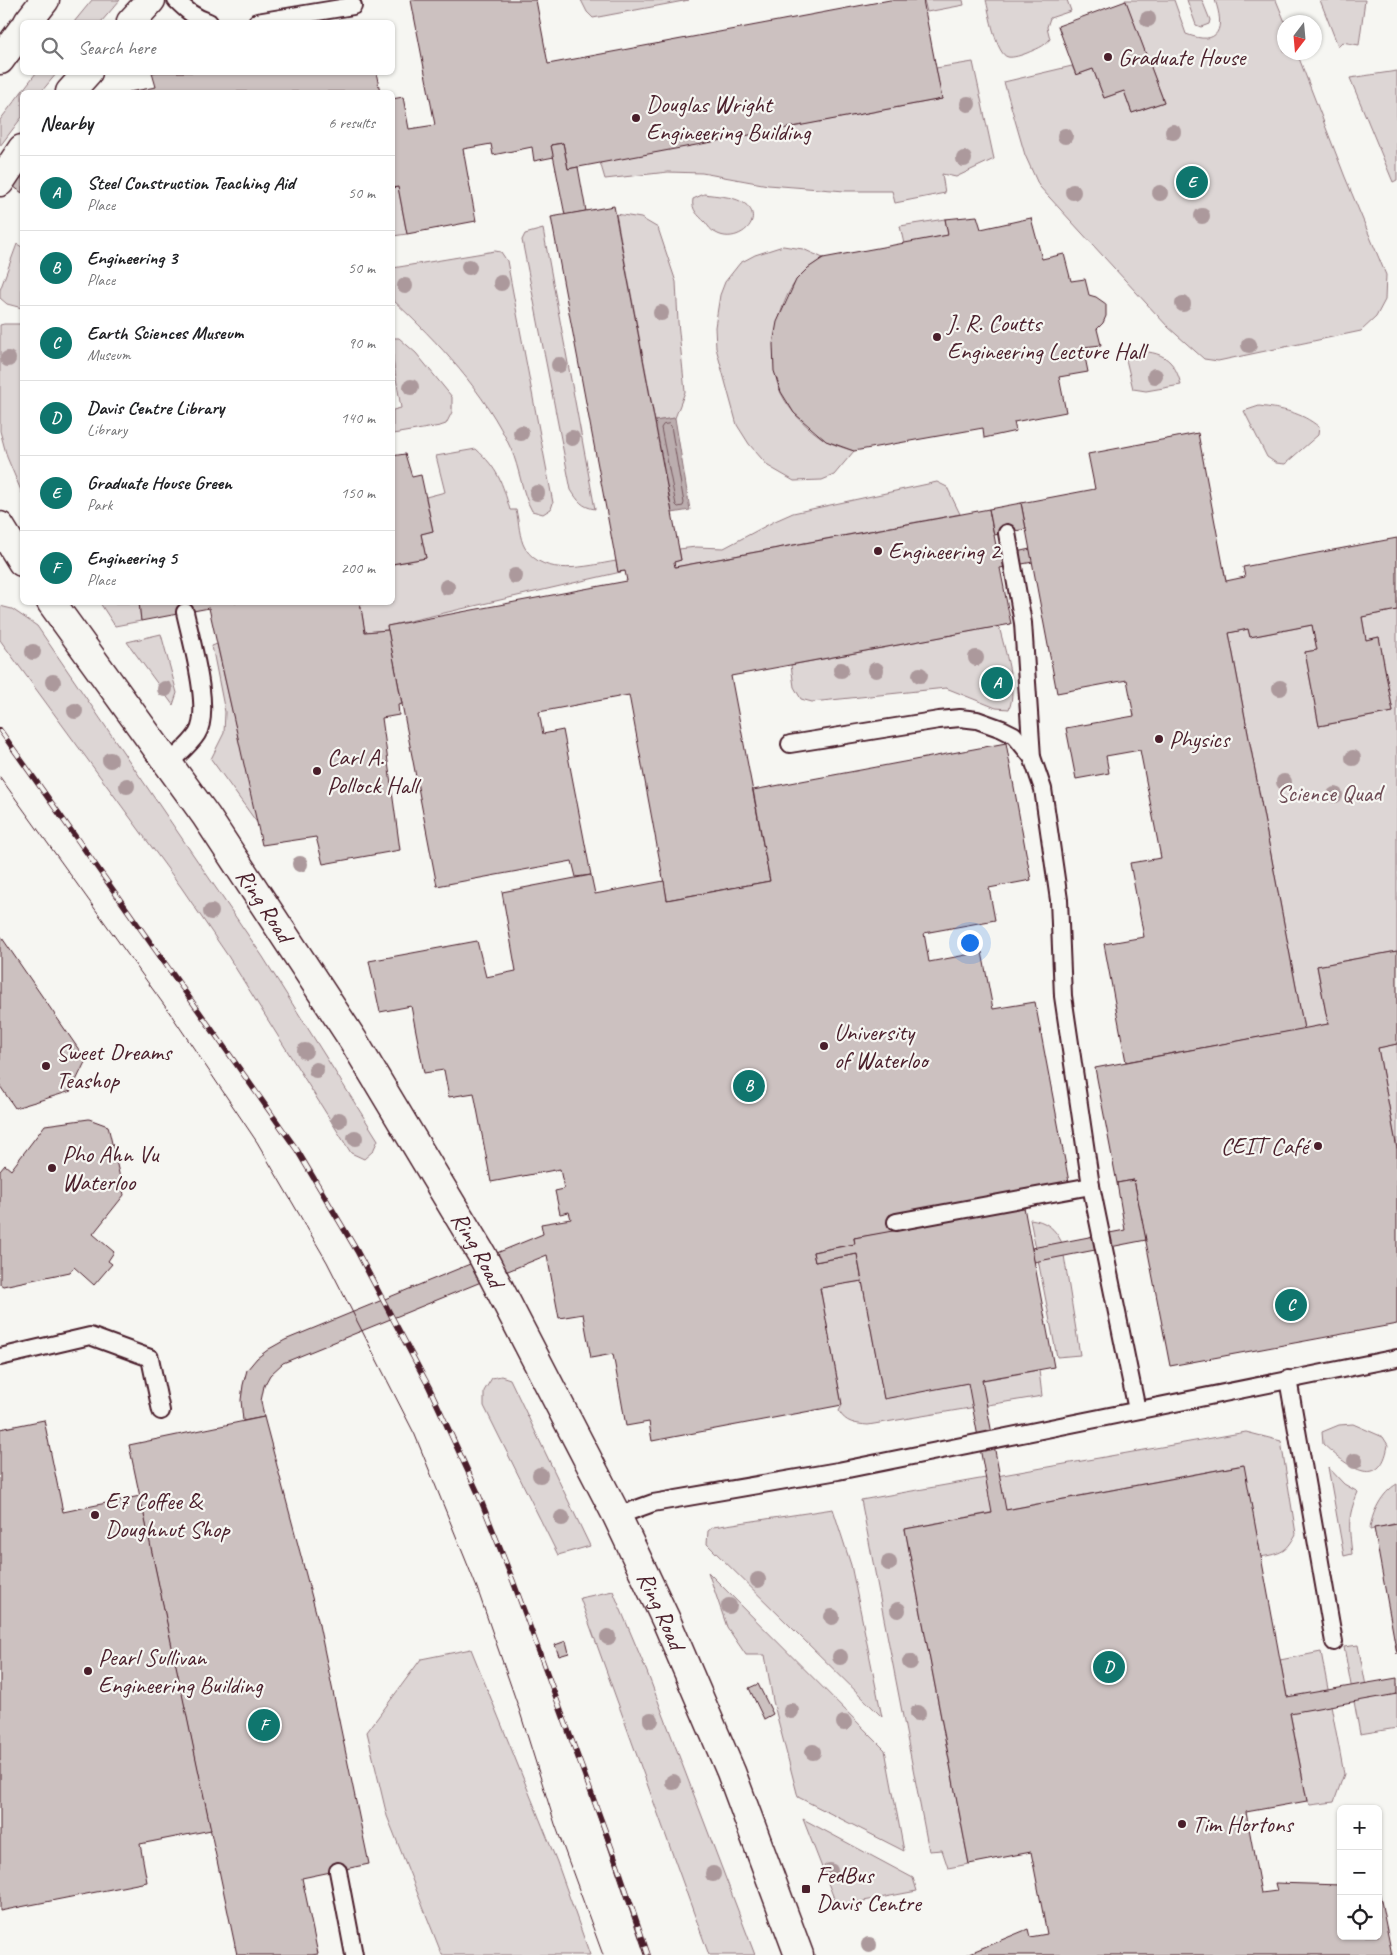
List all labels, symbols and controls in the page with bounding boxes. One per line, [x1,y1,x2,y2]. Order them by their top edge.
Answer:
north arrow [1277,15,1322,60]
search box [20,20,395,75]
icon: search [38,34,66,62]
text: Search here [78,36,155,60]
place label: Graduate House [1118,42,1247,72]
marker: Graduate House [1102,51,1114,63]
place label: Douglas Wright Engineering Building [646,89,812,147]
text: Nearby [40,110,93,136]
marker: Douglas Wright Engineering Building [630,112,642,124]
text: 6 results [328,113,375,133]
pin: E [1176,163,1208,201]
text: Steel Construction Teaching Aid [87,171,294,195]
text: A [52,183,60,203]
text: 50 m [348,183,375,203]
text: Place [87,195,115,215]
text: Engineering 3 [87,246,177,270]
text: B [52,258,60,278]
text: 50 m [348,258,375,278]
text: Place [87,270,115,290]
place label: J. R. Coutts Engineering Lecture Hall [946,308,1149,366]
text: Earth Sciences Museum [87,321,243,345]
marker: J. R. Coutts Engineering Lecture Hall [931,331,943,343]
text: C [52,333,60,353]
text: 90 m [348,333,375,353]
text: Museum [87,345,131,365]
text: Davis Centre Library [87,396,224,420]
text: D [51,408,61,428]
text: 140 m [341,408,375,428]
text: Library [87,420,127,440]
text: Graduate House Green [87,471,232,495]
text: E [52,483,60,503]
text: 150 m [341,483,375,503]
text: Park [87,495,112,515]
place label: Engineering 2 [888,536,1002,566]
marker: Engineering 2 [872,545,884,557]
text: Engineering 5 [87,546,177,570]
text: F [52,558,60,578]
text: 200 m [341,558,375,578]
text: Place [87,570,115,590]
pin: A [981,664,1013,702]
place label: Physics [1169,724,1231,754]
marker: Physics [1153,733,1165,745]
place label: Carl A. Pollock Hall [327,742,421,800]
marker: Carl A. Pollock Hall [311,765,323,777]
park label: Science Quad [1276,778,1385,808]
street label: Ring Road [229,863,302,951]
your location [957,930,983,956]
place label: University of Waterloo [834,1017,930,1075]
place label: Sweet Dreams Teashop [56,1037,173,1095]
marker: University of Waterloo [818,1040,830,1052]
marker: Sweet Dreams Teashop [40,1060,52,1072]
pin: B [733,1067,765,1105]
place label: CEIT Café [1221,1131,1312,1161]
place label: Pho Ahn Vu Waterloo [62,1139,160,1197]
marker: CEIT Café [1312,1140,1324,1152]
marker: Pho Ahn Vu Waterloo [46,1162,58,1174]
street label: Ring Road [444,1206,513,1295]
pin: C [1275,1286,1307,1324]
place label: E7 Coffee & Doughnut Shop [105,1486,231,1544]
marker: E7 Coffee & Doughnut Shop [89,1509,101,1521]
street label: Ring Road [630,1567,693,1657]
place label: Pearl Sullivan Engineering Building [98,1642,264,1700]
pin: D [1093,1648,1125,1686]
marker: Pearl Sullivan Engineering Building [82,1665,94,1677]
pin: F [248,1706,280,1744]
map controls [1337,1805,1382,1940]
button: + [1337,1805,1382,1850]
place label: Tim Hortons [1192,1809,1295,1839]
marker: Tim Hortons [1176,1818,1188,1830]
button: − [1337,1850,1382,1895]
place label: FedBus Davis Centre [816,1860,923,1918]
marker: FedBus Davis Centre [800,1883,812,1895]
button: locate [1337,1895,1382,1940]

